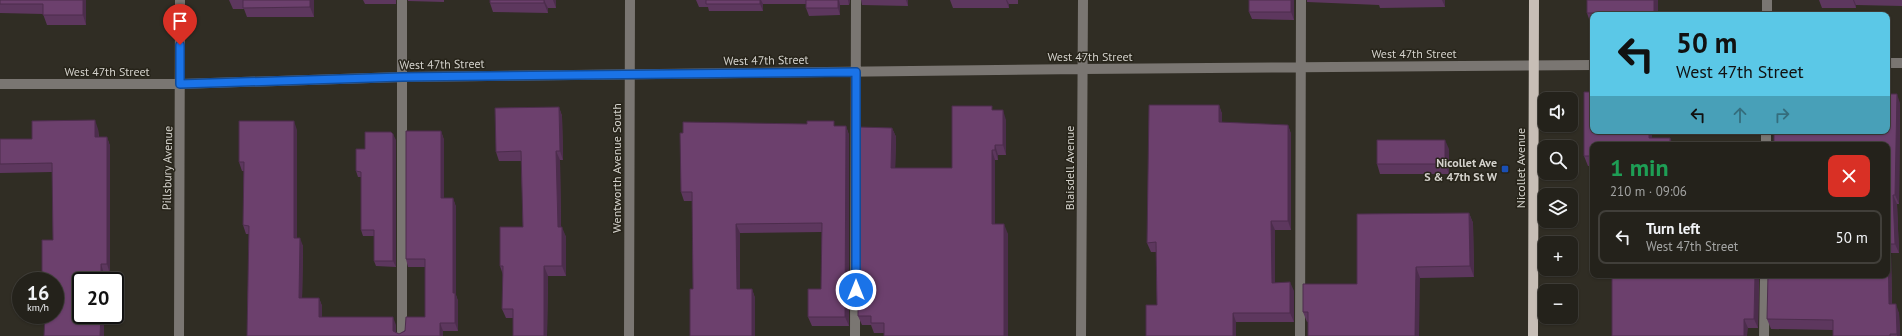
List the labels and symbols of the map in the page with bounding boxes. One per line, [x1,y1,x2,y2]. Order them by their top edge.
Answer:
pin [163,4,197,45]
street label: West 47th Street [1371,46,1457,61]
street label: West 47th Street [1047,49,1133,64]
street label: West 47th Street [723,52,809,68]
street label: West 47th Street [399,56,485,72]
street label: West 47th Street [64,64,150,79]
street label: Wentworth Avenue South [609,103,624,233]
street label: Pillsbury Avenue [159,126,175,210]
street label: Blaisdell Avenue [1062,126,1077,210]
street label: Nicollet Avenue [1513,128,1528,208]
place label: Nicollet Ave S & 47th St W [1424,155,1498,184]
marker: Nicollet Ave S & 47th St W [1500,164,1510,174]
position arrow [835,269,877,311]
speed limit sign: 20 [72,272,124,324]

